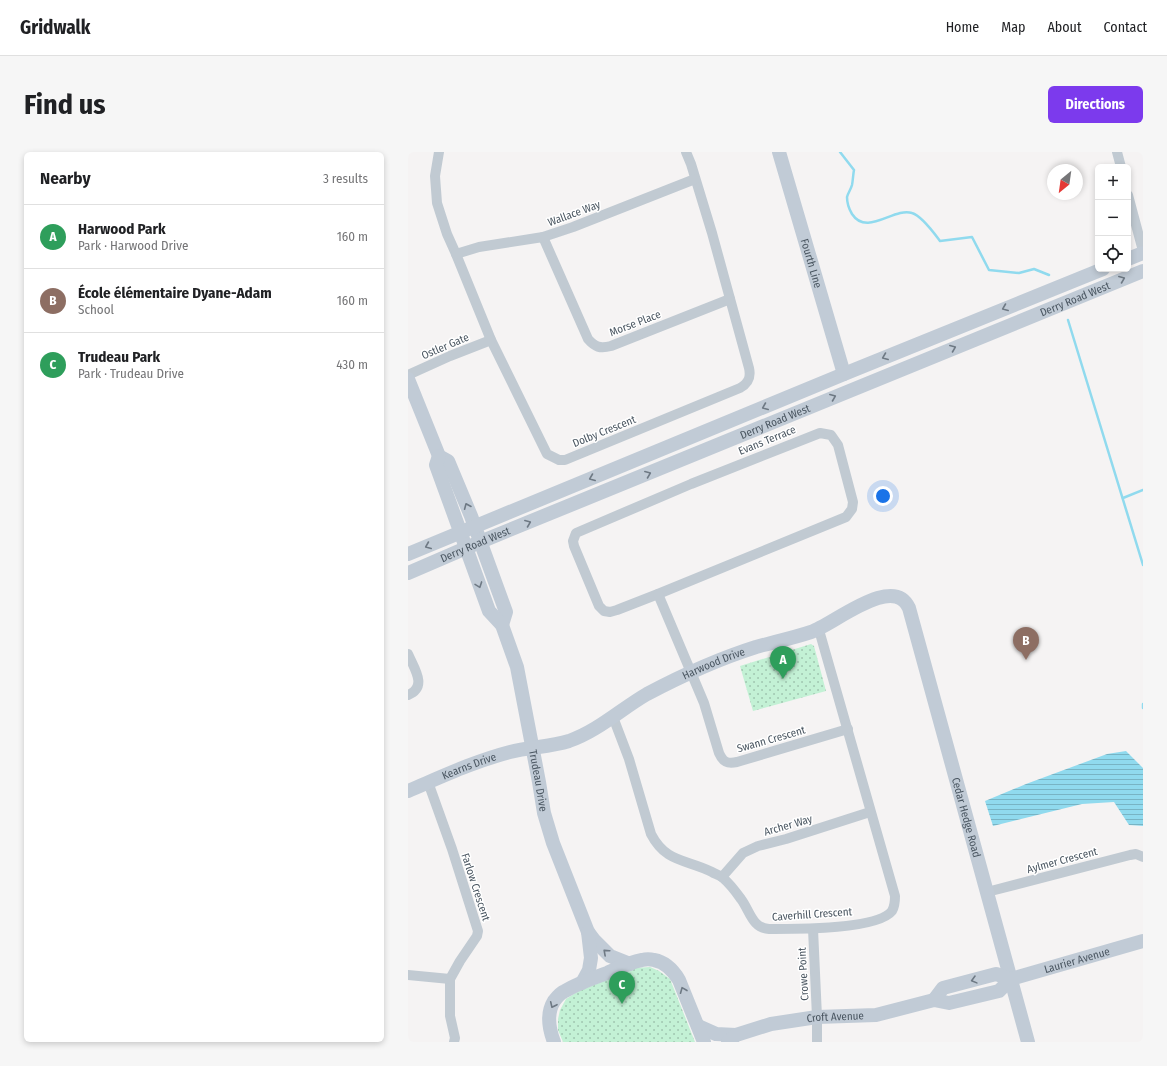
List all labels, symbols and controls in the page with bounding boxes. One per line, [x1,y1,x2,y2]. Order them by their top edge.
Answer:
text: Gridwalk [20,16,90,39]
text: Home [946,19,979,36]
text: Map [1001,19,1025,36]
text: About [1047,19,1082,36]
text: Contact [1104,19,1147,36]
button: Directions [1048,86,1143,123]
text: Find us [24,88,106,121]
north arrow [1047,164,1083,200]
map controls [1095,164,1131,272]
button: + [1095,164,1131,200]
text: Nearby [40,168,91,189]
text: 3 results [323,171,368,186]
street label: Wallace Way [546,198,602,229]
button: − [1095,200,1131,236]
text: Harwood Park [78,220,166,238]
text: A [49,229,57,244]
text: 160 m [337,229,368,244]
button: locate [1095,236,1131,272]
street label: Fourth Line [798,237,824,290]
text: Park · Harwood Drive [78,238,188,253]
one-way arrow [1117,276,1125,284]
street label: Derry Road West [1038,279,1112,319]
text: École élémentaire Dyane-Adam [78,284,272,302]
text: B [49,293,57,308]
text: 160 m [337,293,368,308]
text: School [78,302,114,317]
one-way arrow [1002,303,1010,311]
street label: Morse Place [608,308,663,339]
street label: Ostler Gate [419,331,471,362]
one-way arrow [949,345,957,353]
text: Trudeau Park [78,348,160,366]
one-way arrow [881,353,888,361]
text: C [50,357,56,372]
text: 430 m [336,357,368,372]
text: Park · Trudeau Drive [78,366,184,381]
one-way arrow [829,394,836,402]
street label: Derry Road West [738,402,812,442]
one-way arrow [761,402,768,410]
street label: Dolby Crescent [571,413,638,450]
street label: Evans Terrace [737,423,798,458]
one-way arrow [644,470,651,478]
one-way arrow [589,473,597,481]
your location [873,486,893,506]
one-way arrow [464,502,472,510]
one-way arrow [523,520,531,528]
street label: Derry Road West [439,524,512,565]
one-way arrow [425,541,433,549]
one-way arrow [475,582,483,589]
pin: B [1013,627,1039,660]
street label: Harwood Drive [680,645,747,682]
pin: A [770,646,796,679]
street label: Swann Crescent [735,723,807,755]
street label: Trudeau Drive [526,749,550,812]
street label: Kearns Drive [440,750,498,783]
street label: Cedar Hedge Road [949,776,983,859]
street label: Archer Way [762,812,814,839]
street label: Aylmer Crescent [1026,845,1099,876]
street label: Farlow Crescent [458,852,493,923]
street label: Caverhill Crescent [772,905,853,924]
street label: Laurier Avenue [1043,945,1111,976]
street label: Crowe Point [796,947,811,1001]
one-way arrow [603,949,611,957]
pin: C [609,971,635,1004]
one-way arrow [970,975,977,984]
one-way arrow [680,987,688,994]
one-way arrow [550,1001,558,1008]
street label: Croft Avenue [806,1009,864,1026]

